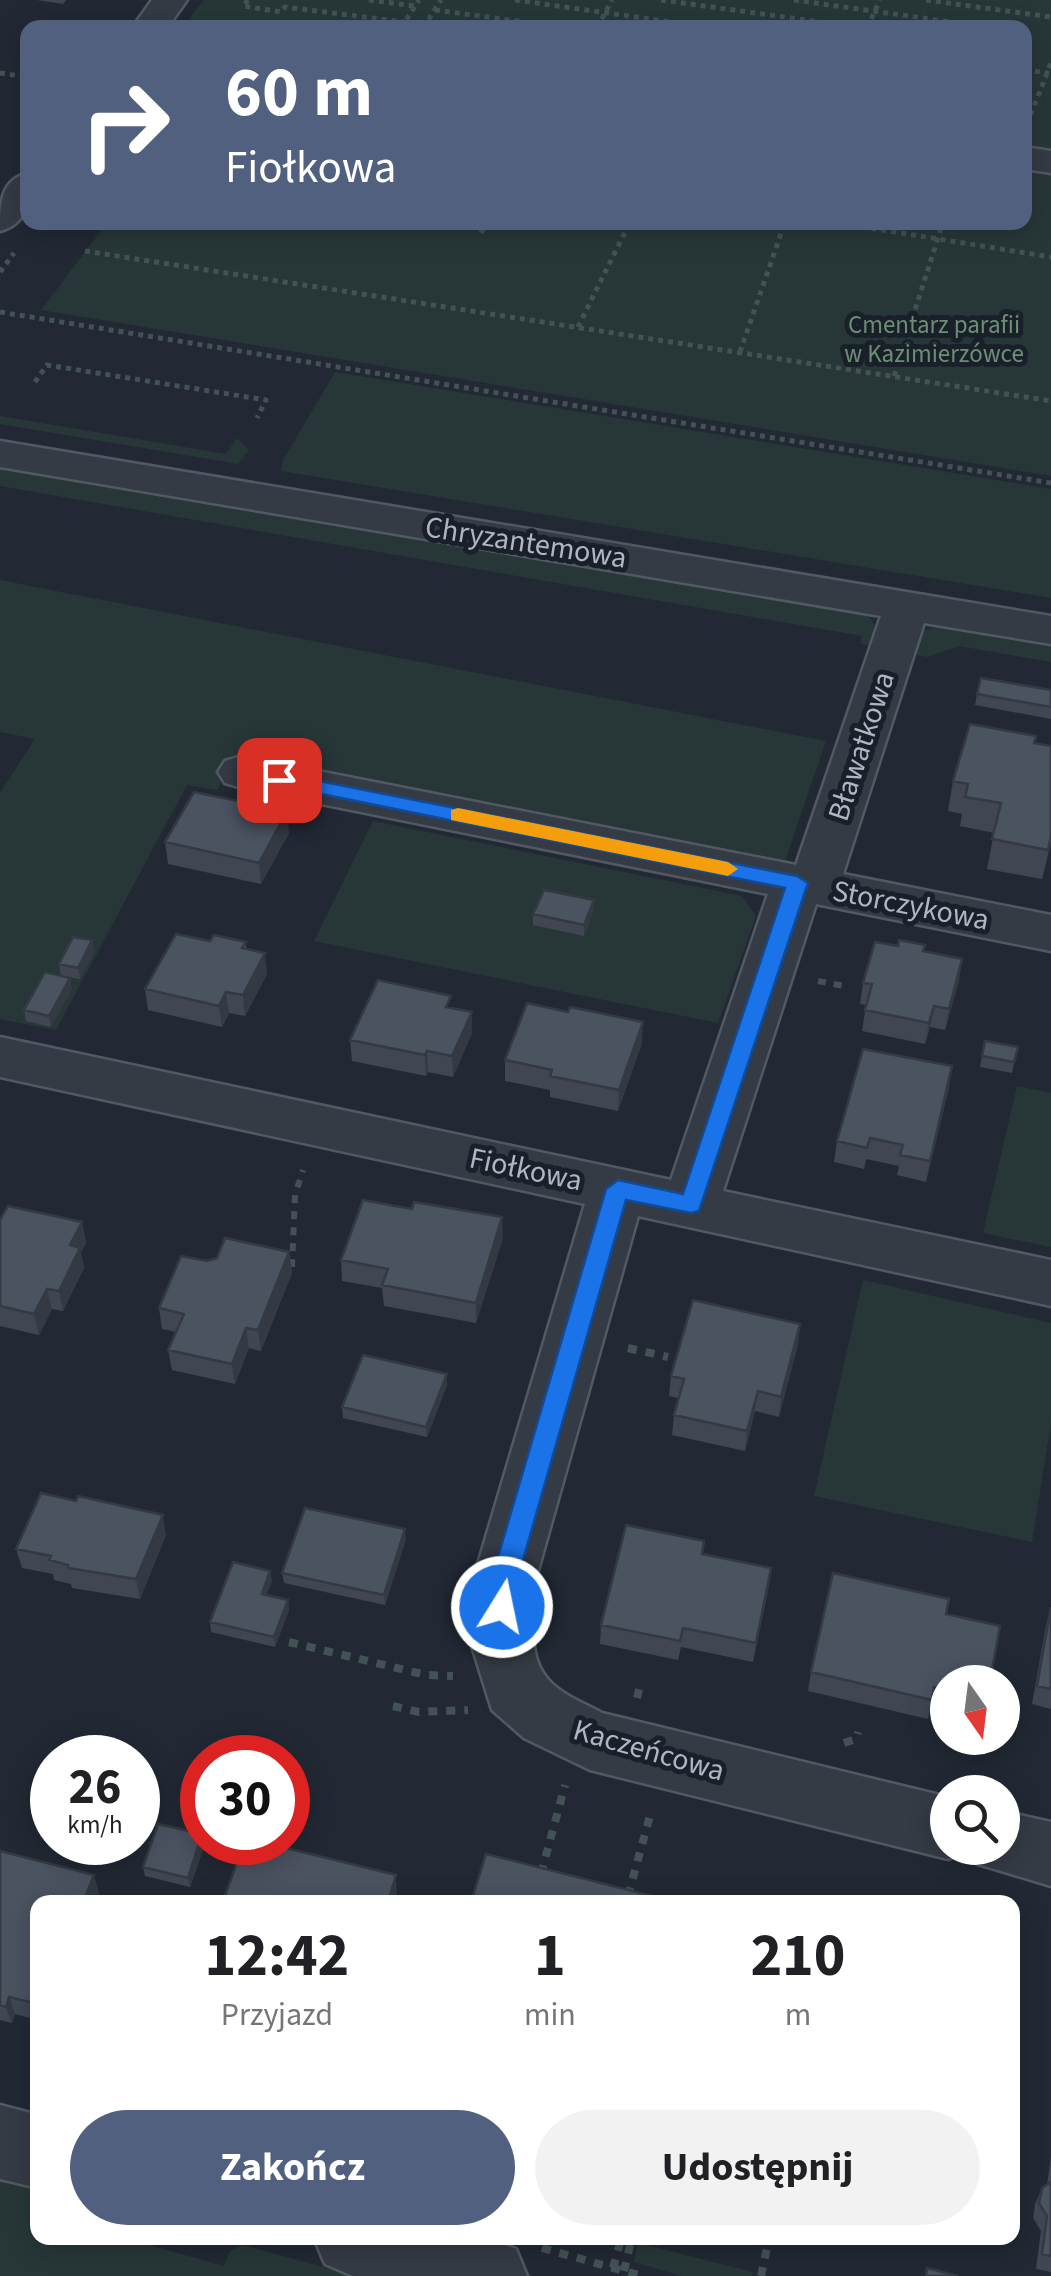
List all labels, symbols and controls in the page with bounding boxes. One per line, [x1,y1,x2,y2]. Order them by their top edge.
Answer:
text: 60 m [225,43,373,143]
icon: right [60,60,190,190]
text: Fiołkowa [225,136,396,200]
park label: Cmentarz parafii w Kazimierzówce [844,307,1024,372]
street label: Chryzantemowa [422,505,630,580]
street label: Bławatkowa [817,666,906,826]
pin [237,738,322,823]
icon: arrive [252,753,307,808]
street label: Storczykowa [829,869,993,942]
street label: Fiołkowa [466,1137,586,1202]
position arrow [450,1555,554,1659]
north arrow [930,1665,1020,1755]
map controls [930,1665,1020,1865]
street label: Kaczeńcowa [568,1708,730,1793]
speed limit sign: 30 [180,1735,310,1865]
text: 26 [69,1752,121,1823]
button: search [930,1775,1020,1865]
text: km/h [67,1807,123,1843]
text: 12:42 [205,1914,349,1999]
text: 1 [534,1914,566,1999]
text: 210 [750,1914,845,1999]
text: Przyjazd [221,1992,333,2038]
text: min [524,1992,576,2038]
text: m [785,1992,811,2038]
button: Zakończ [70,2110,515,2225]
button: Udostępnij [535,2110,980,2225]

